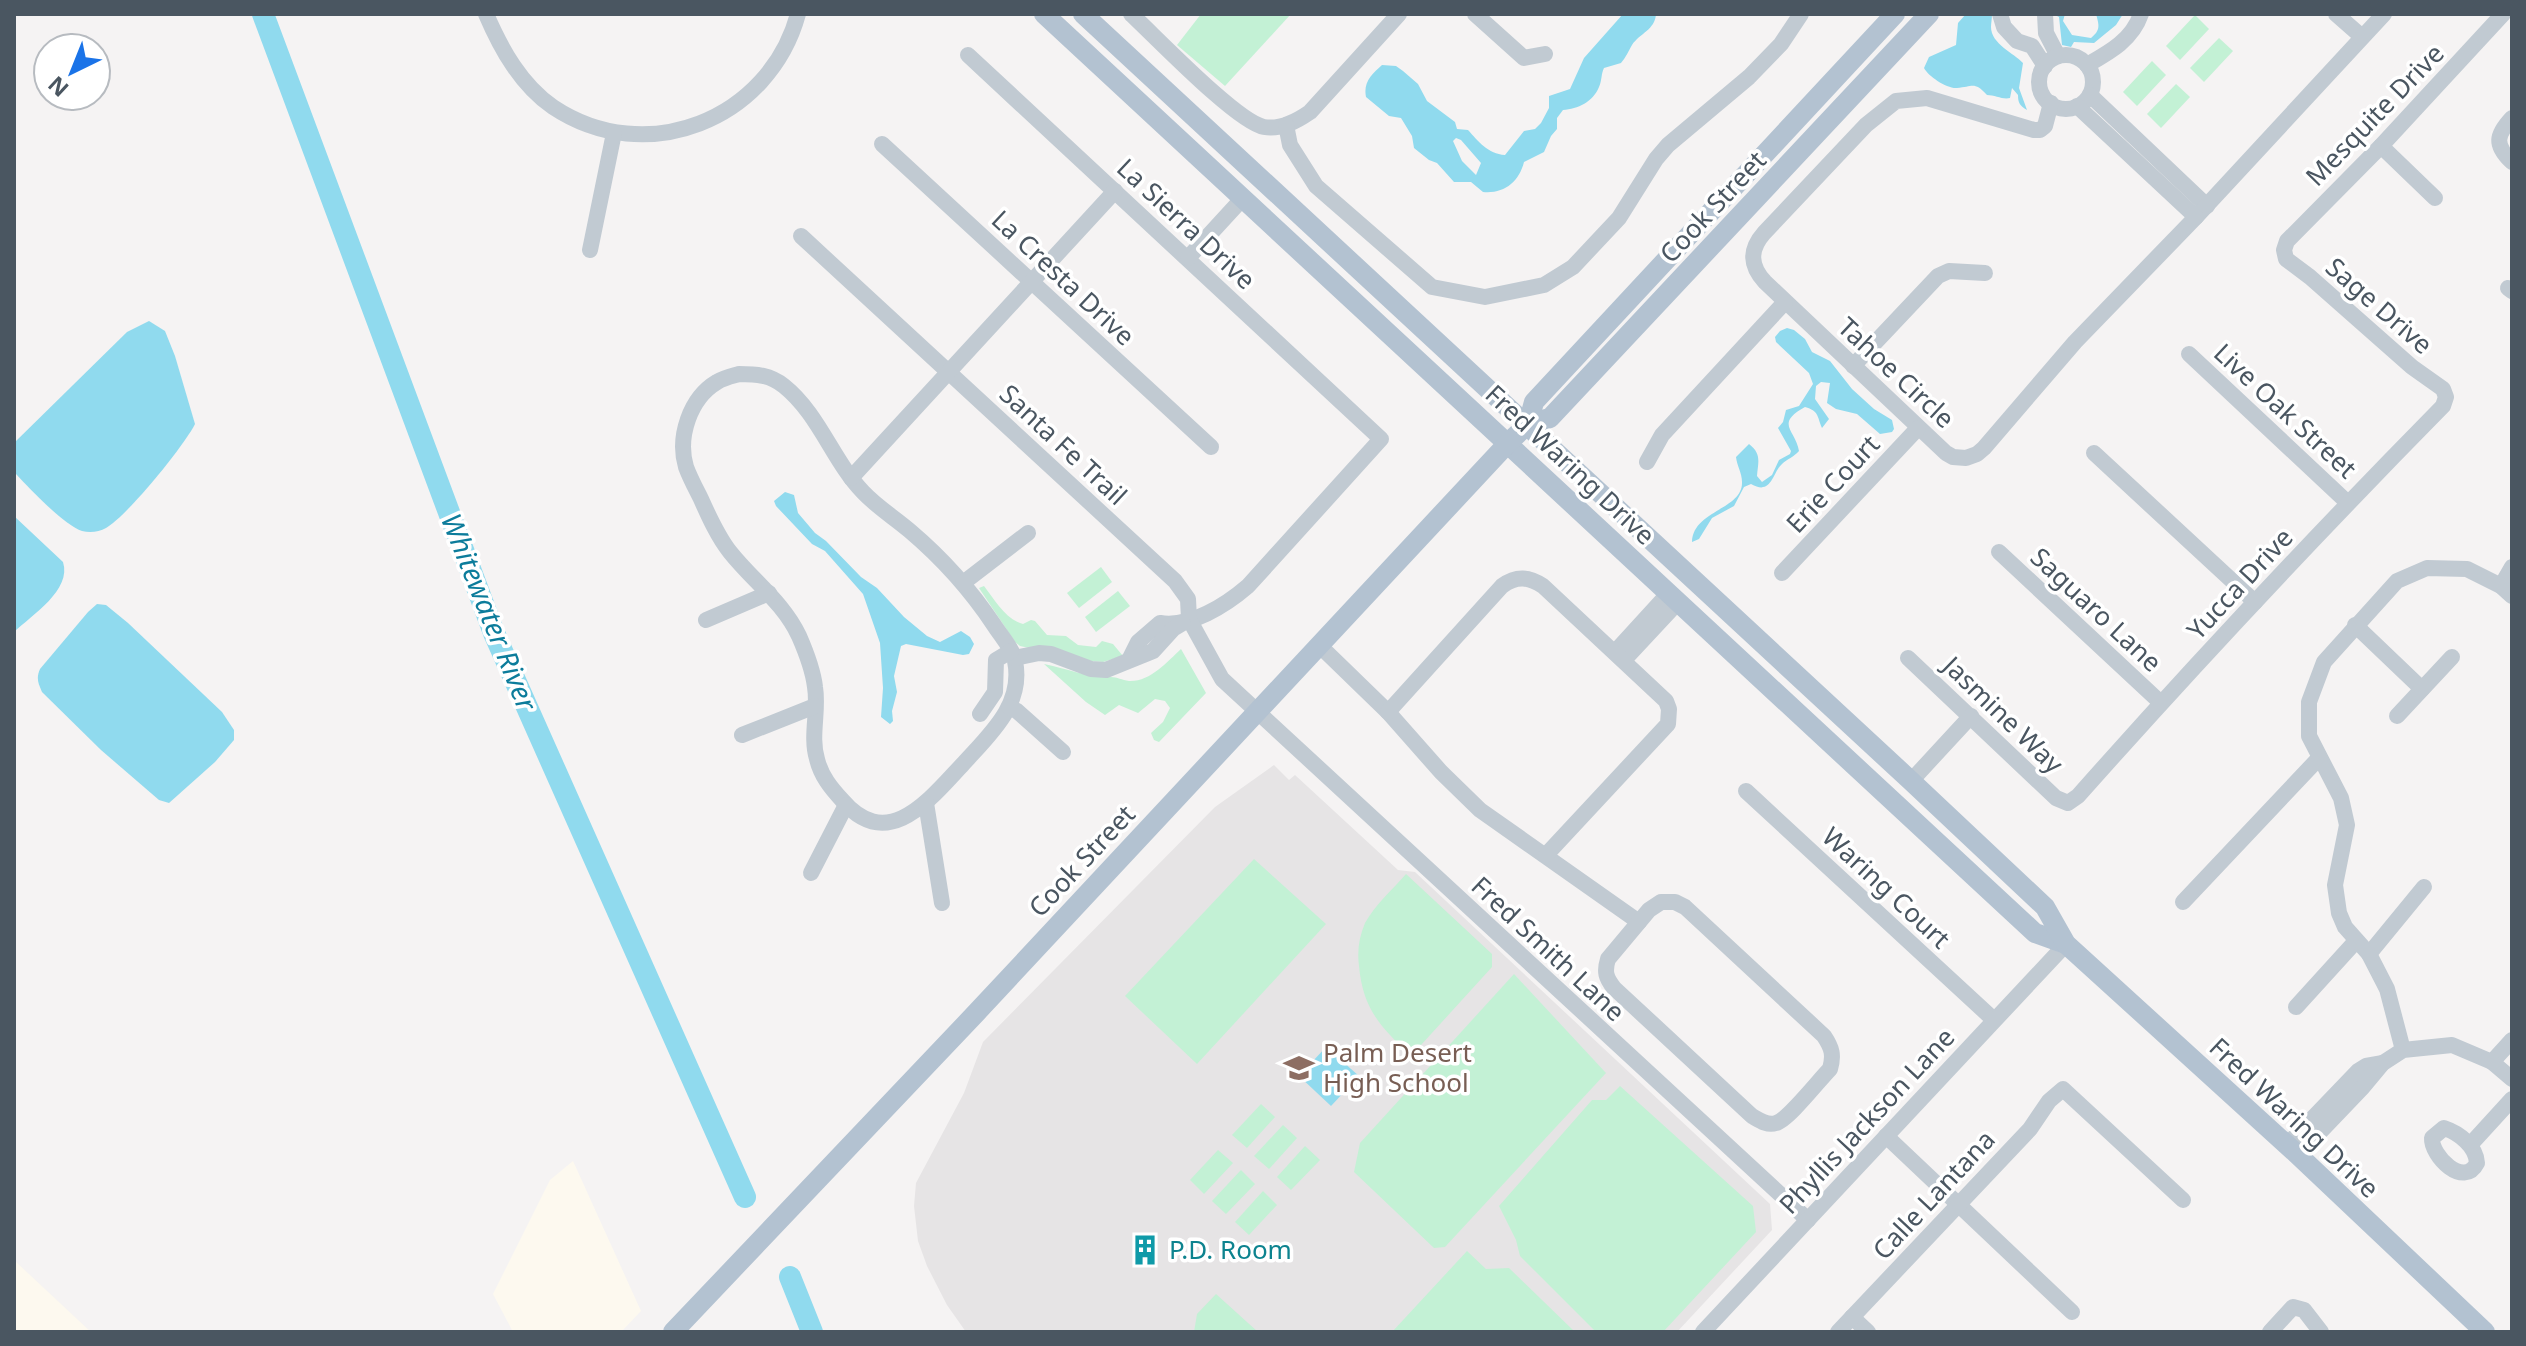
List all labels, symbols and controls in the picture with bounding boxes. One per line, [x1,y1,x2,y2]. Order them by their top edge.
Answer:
north arrow [32,32,112,112]
street label: Mesquite Drive [2297,35,2451,193]
text: N [41,70,74,104]
street label: Cook Street [1651,142,1774,270]
street label: La Sierra Drive [1110,150,1264,297]
street label: La Cresta Drive [984,201,1143,353]
street label: Sage Drive [2319,249,2441,362]
street label: Tahoe Circle [1831,309,1963,436]
street label: Live Oak Street [2206,335,2365,486]
street label: Santa Fe Trail [992,376,1135,513]
street label: Fred Waring Drive [1478,376,1663,552]
street label: Erie Court [1778,427,1887,540]
water label: Whitewater River [433,507,547,718]
street label: Yucca Drive [2178,520,2300,647]
street label: Saguaro Lane [2023,539,2170,679]
street label: Jasmine Way [1934,646,2072,781]
street label: Cook Street [1020,796,1143,924]
street label: Waring Court [1815,819,1959,956]
street label: Fred Smith Lane [1464,868,1633,1029]
street label: Phyllis Jackson Lane [1770,1019,1962,1221]
street label: Fred Waring Drive [2202,1029,2387,1205]
place label: Palm Desert High School [1323,1034,1472,1100]
school or university icon: Palm Desert High School [1282,1051,1316,1085]
street label: Calle Lantana [1864,1122,2003,1267]
place label: P.D. Room [1169,1231,1292,1267]
building icon: P.D. Room [1128,1233,1162,1267]

